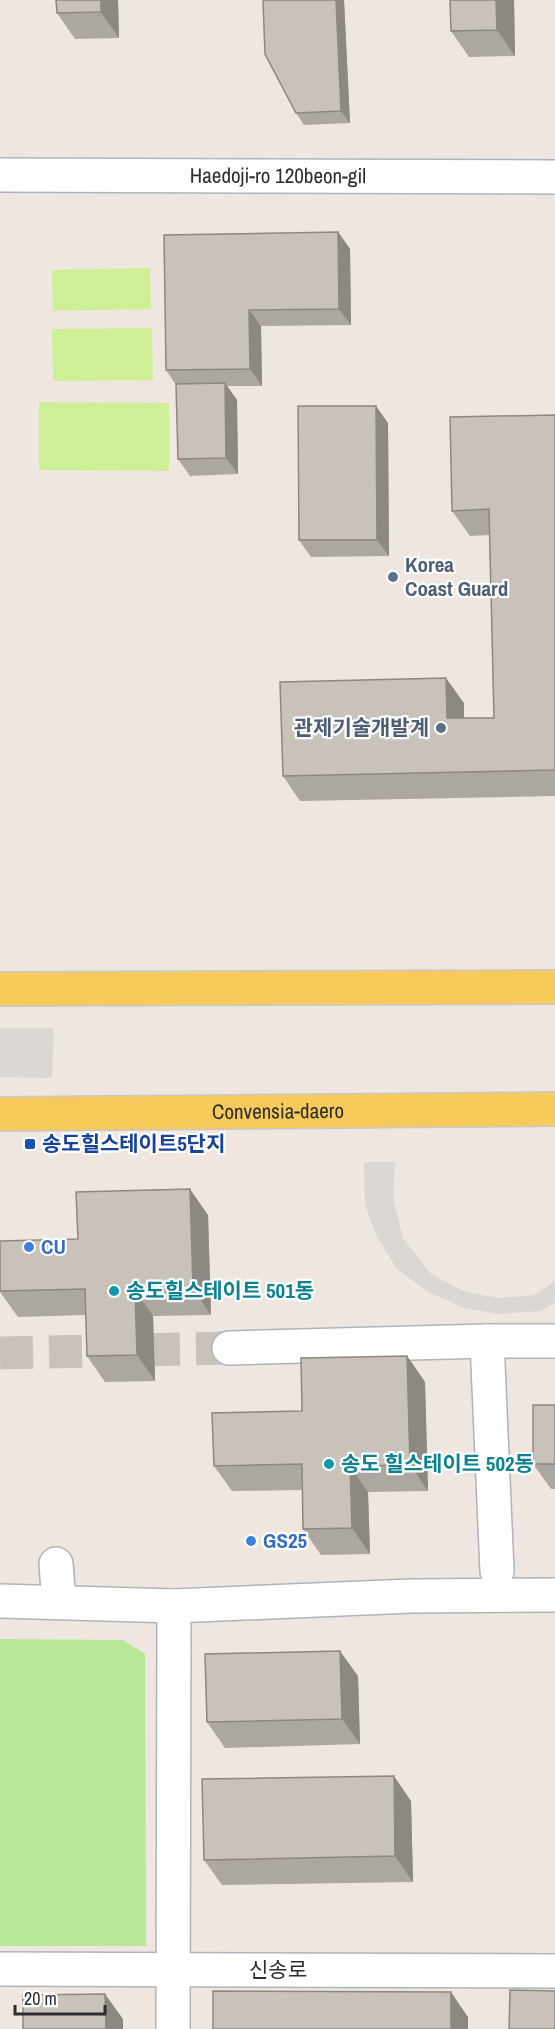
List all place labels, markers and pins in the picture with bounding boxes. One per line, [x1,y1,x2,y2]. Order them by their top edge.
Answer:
place label: Korea Coast Guard [405,550,508,603]
marker: Korea Coast Guard [386,570,400,584]
place label: 관제기술개발계 [294,713,429,742]
marker: 관제기술개발계 [434,721,448,735]
place label: 송도힐스테이트5단지 [42,1129,225,1158]
marker: 송도힐스테이트5단지 [23,1137,37,1151]
place label: CU [41,1232,66,1261]
marker: CU [22,1240,36,1254]
place label: 송도힐스테이트 501동 [126,1276,314,1305]
marker: 송도힐스테이트 501동 [107,1284,121,1298]
place label: 송도 힐스테이트 502동 [341,1449,534,1478]
marker: 송도 힐스테이트 502동 [322,1457,336,1471]
place label: GS25 [263,1526,307,1555]
marker: GS25 [244,1534,258,1548]

